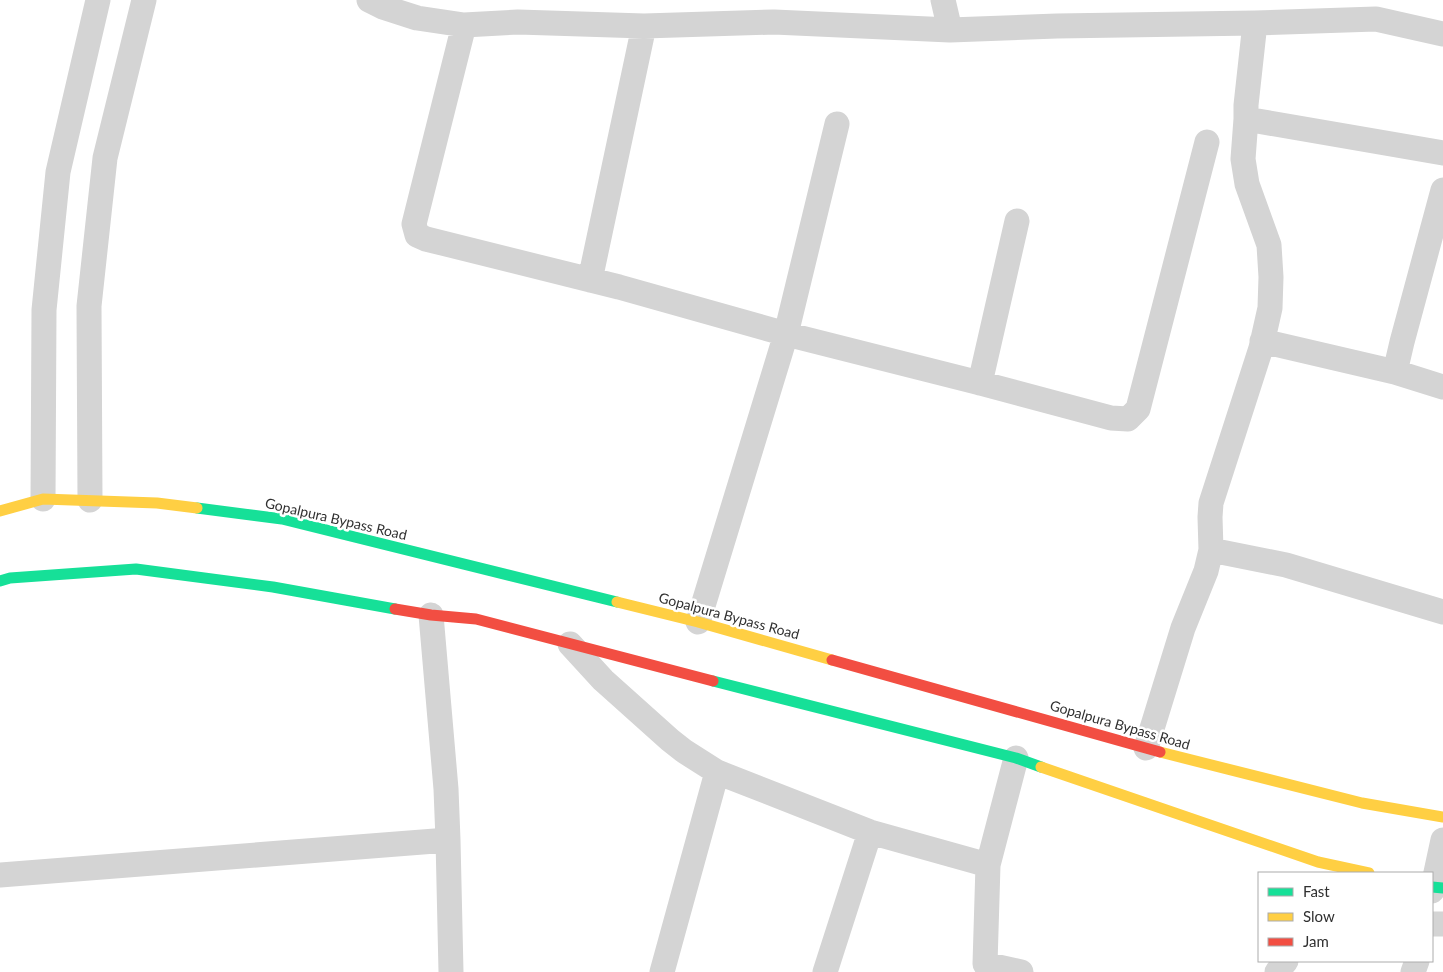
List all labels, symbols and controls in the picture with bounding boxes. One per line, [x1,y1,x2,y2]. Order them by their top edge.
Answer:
street label: Gopalpura Bypass Road [264,494,409,543]
street label: Gopalpura Bypass Road [657,589,801,642]
street label: Gopalpura Bypass Road [1048,696,1192,753]
legend [1258,872,1433,962]
text: Fast [1303,882,1330,900]
text: Slow [1303,907,1335,925]
text: Jam [1303,932,1329,950]

